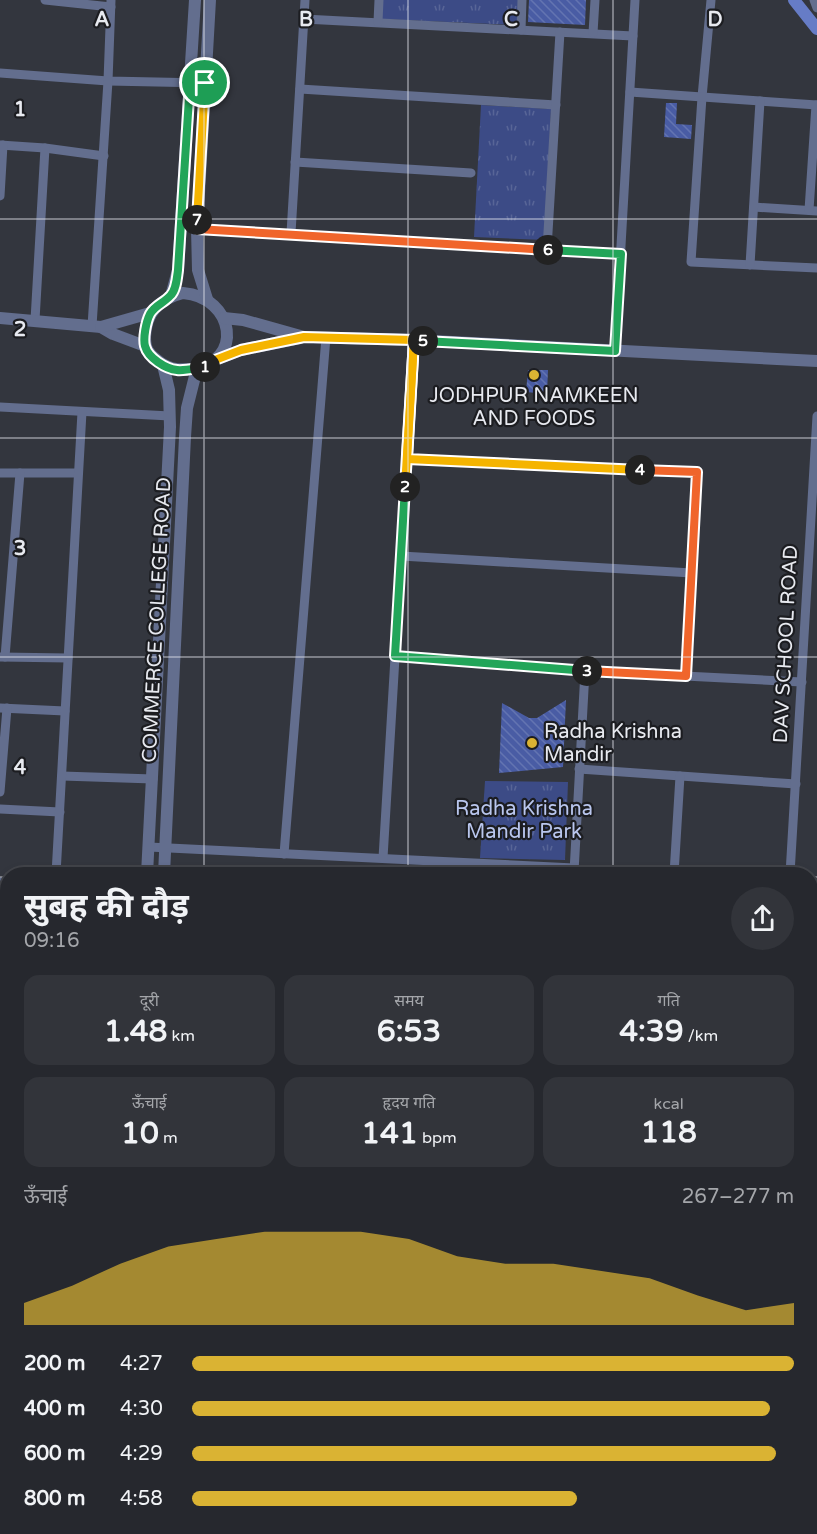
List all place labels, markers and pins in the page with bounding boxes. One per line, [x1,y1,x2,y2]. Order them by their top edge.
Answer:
pin [179,57,230,108]
pin: 7 [182,205,212,235]
pin: 6 [533,235,563,265]
pin: 5 [408,326,438,356]
pin: 1 [190,352,220,382]
marker: JODHPUR NAMKEEN AND FOODS [527,368,541,382]
place label: JODHPUR NAMKEEN AND FOODS [430,384,639,431]
pin: 4 [625,455,655,485]
pin: 2 [390,472,420,502]
pin: 3 [572,656,602,686]
place label: Radha Krishna Mandir [544,720,682,767]
marker: Radha Krishna Mandir [525,736,539,750]

